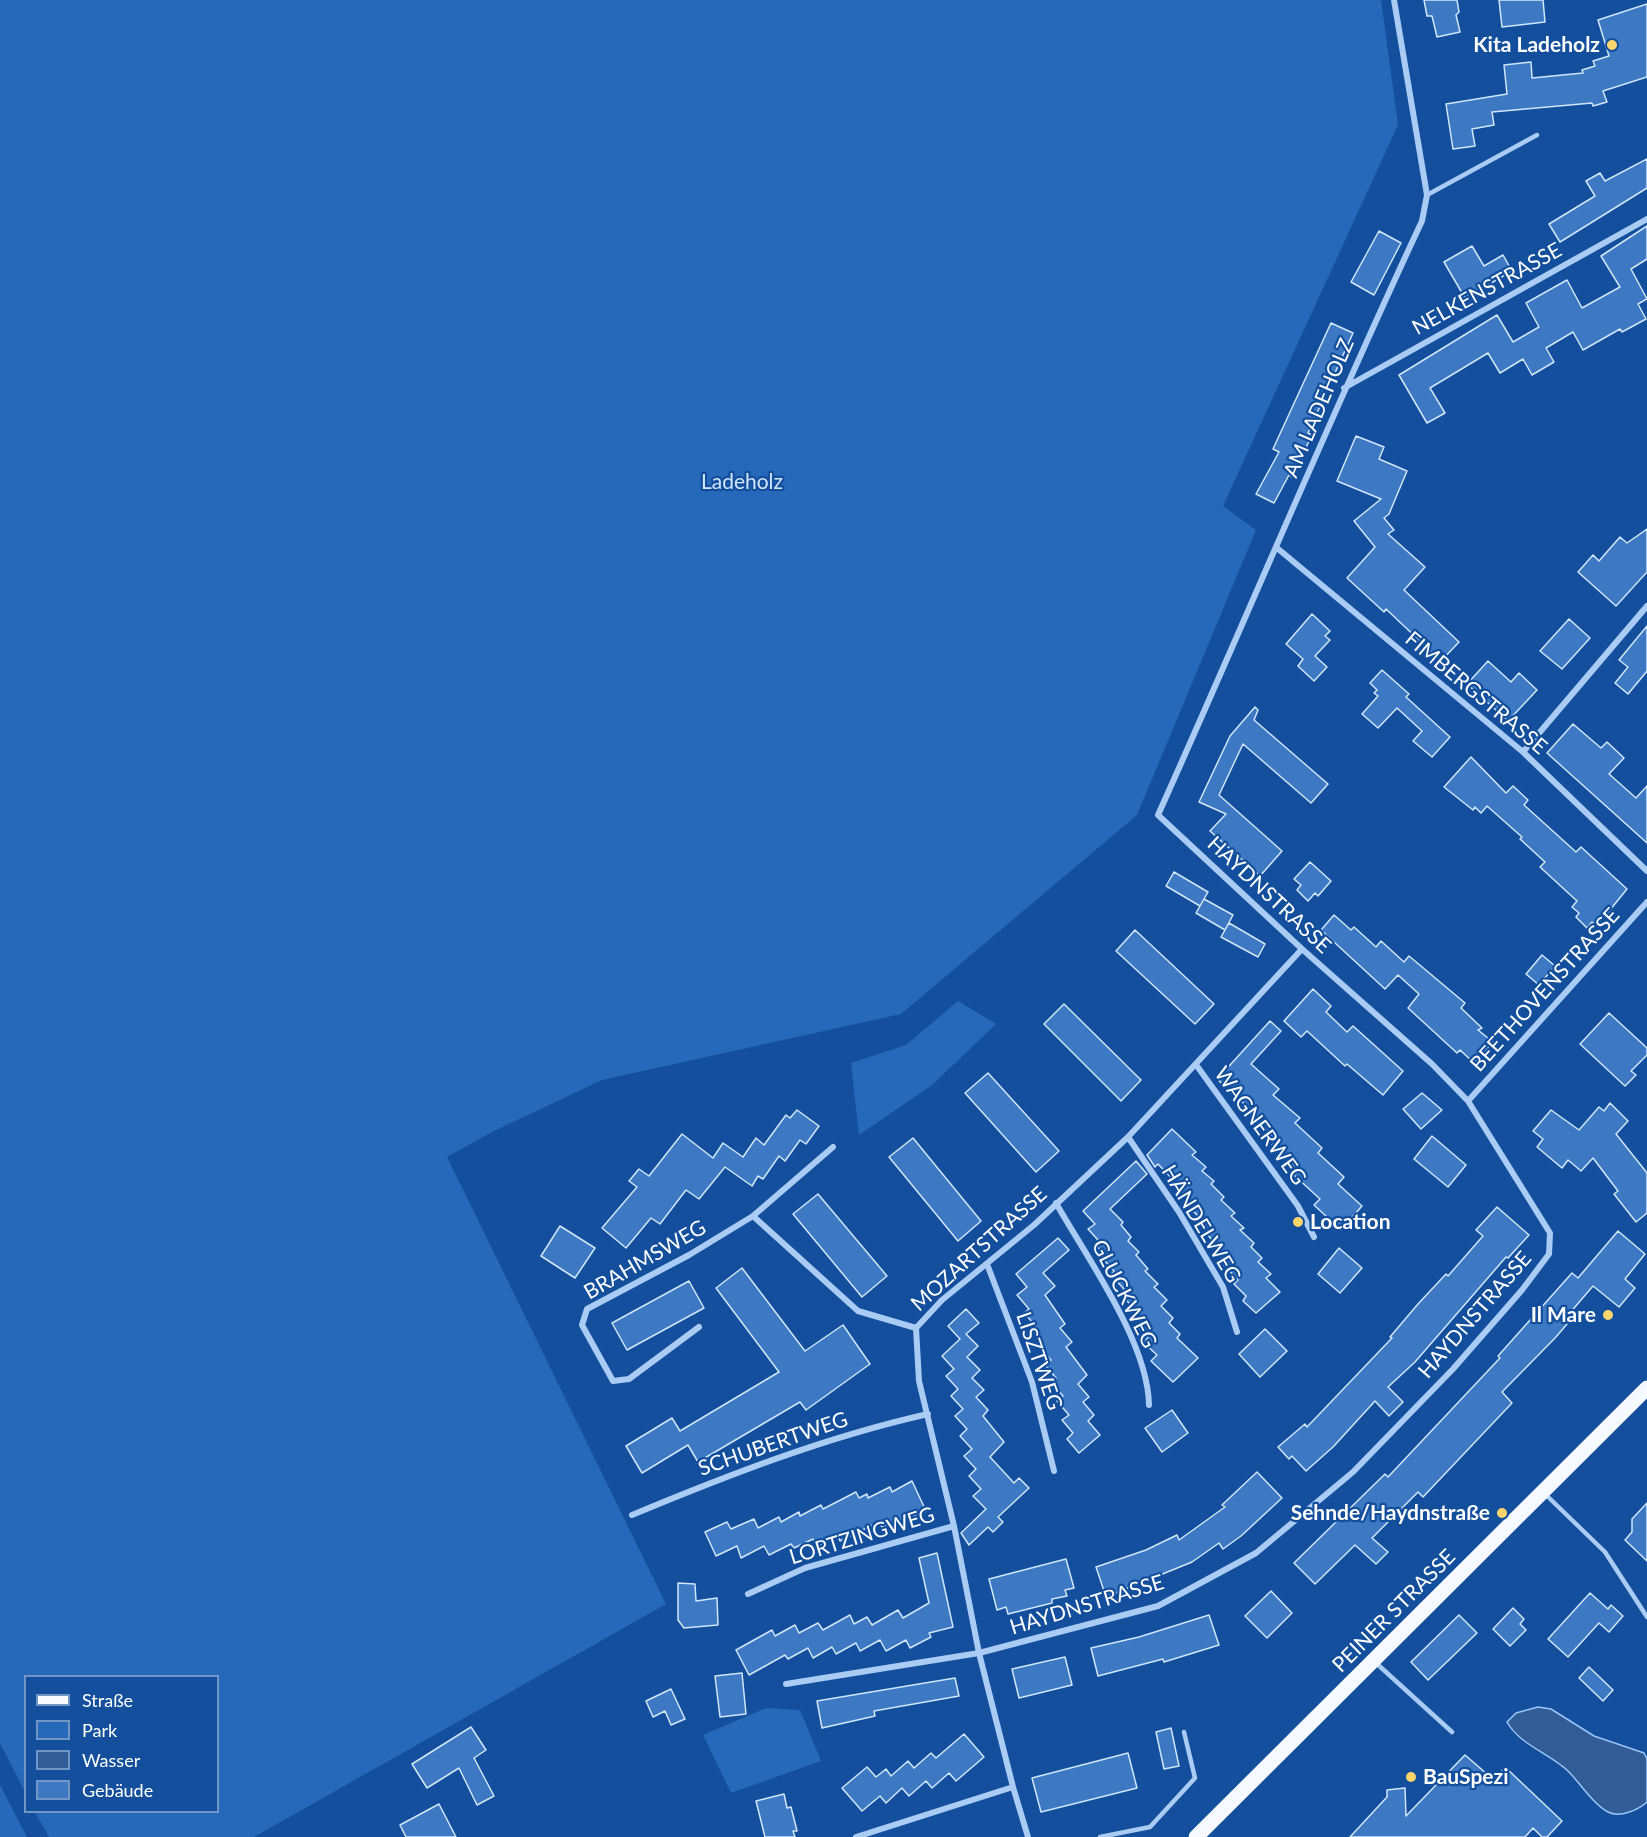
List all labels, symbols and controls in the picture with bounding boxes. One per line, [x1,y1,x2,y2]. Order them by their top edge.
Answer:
place label: Kita Ladeholz [1473,32,1600,58]
marker: Kita Ladeholz [1605,38,1619,52]
street label: NELKENSTRASSE [1408,237,1566,341]
street label: AM LADEHOLZ [1278,335,1360,481]
park label: Ladeholz [701,469,783,495]
street label: FIMBERGSTRASSE [1400,626,1552,760]
street label: HAYDNSTRASSE [1202,831,1336,959]
street label: BEETHOVENSTRASSE [1465,903,1625,1077]
street label: WAGNERWEG [1209,1062,1311,1190]
street label: HÄNDELWEG [1156,1161,1246,1287]
street label: MOZARTSTRASSE [906,1181,1052,1317]
place label: Location [1310,1209,1390,1235]
street label: BRAHMSWEG [580,1215,710,1305]
marker: Location [1291,1215,1305,1229]
street label: GLUCKWEG [1086,1236,1162,1352]
street label: HAYDNSTRASSE [1413,1246,1537,1384]
place label: Il Mare [1531,1302,1596,1328]
marker: Il Mare [1601,1308,1615,1322]
street label: LISZTWEG [1010,1309,1068,1413]
street label: SCHUBERTWEG [695,1407,851,1481]
place label: Sehnde/Haydnstraße [1291,1500,1490,1526]
street label: LORTZINGWEG [786,1502,938,1570]
marker: Sehnde/Haydnstraße [1495,1506,1509,1520]
street label: PEINER STRASSE [1327,1544,1461,1678]
street label: HAYDNSTRASSE [1007,1570,1167,1640]
legend [24,1675,219,1813]
text: Straße [82,1689,133,1711]
text: Park [82,1719,117,1741]
text: Wasser [82,1749,140,1771]
place label: BauSpezi [1423,1764,1509,1790]
marker: BauSpezi [1404,1770,1418,1784]
text: Gebäude [82,1779,153,1801]

